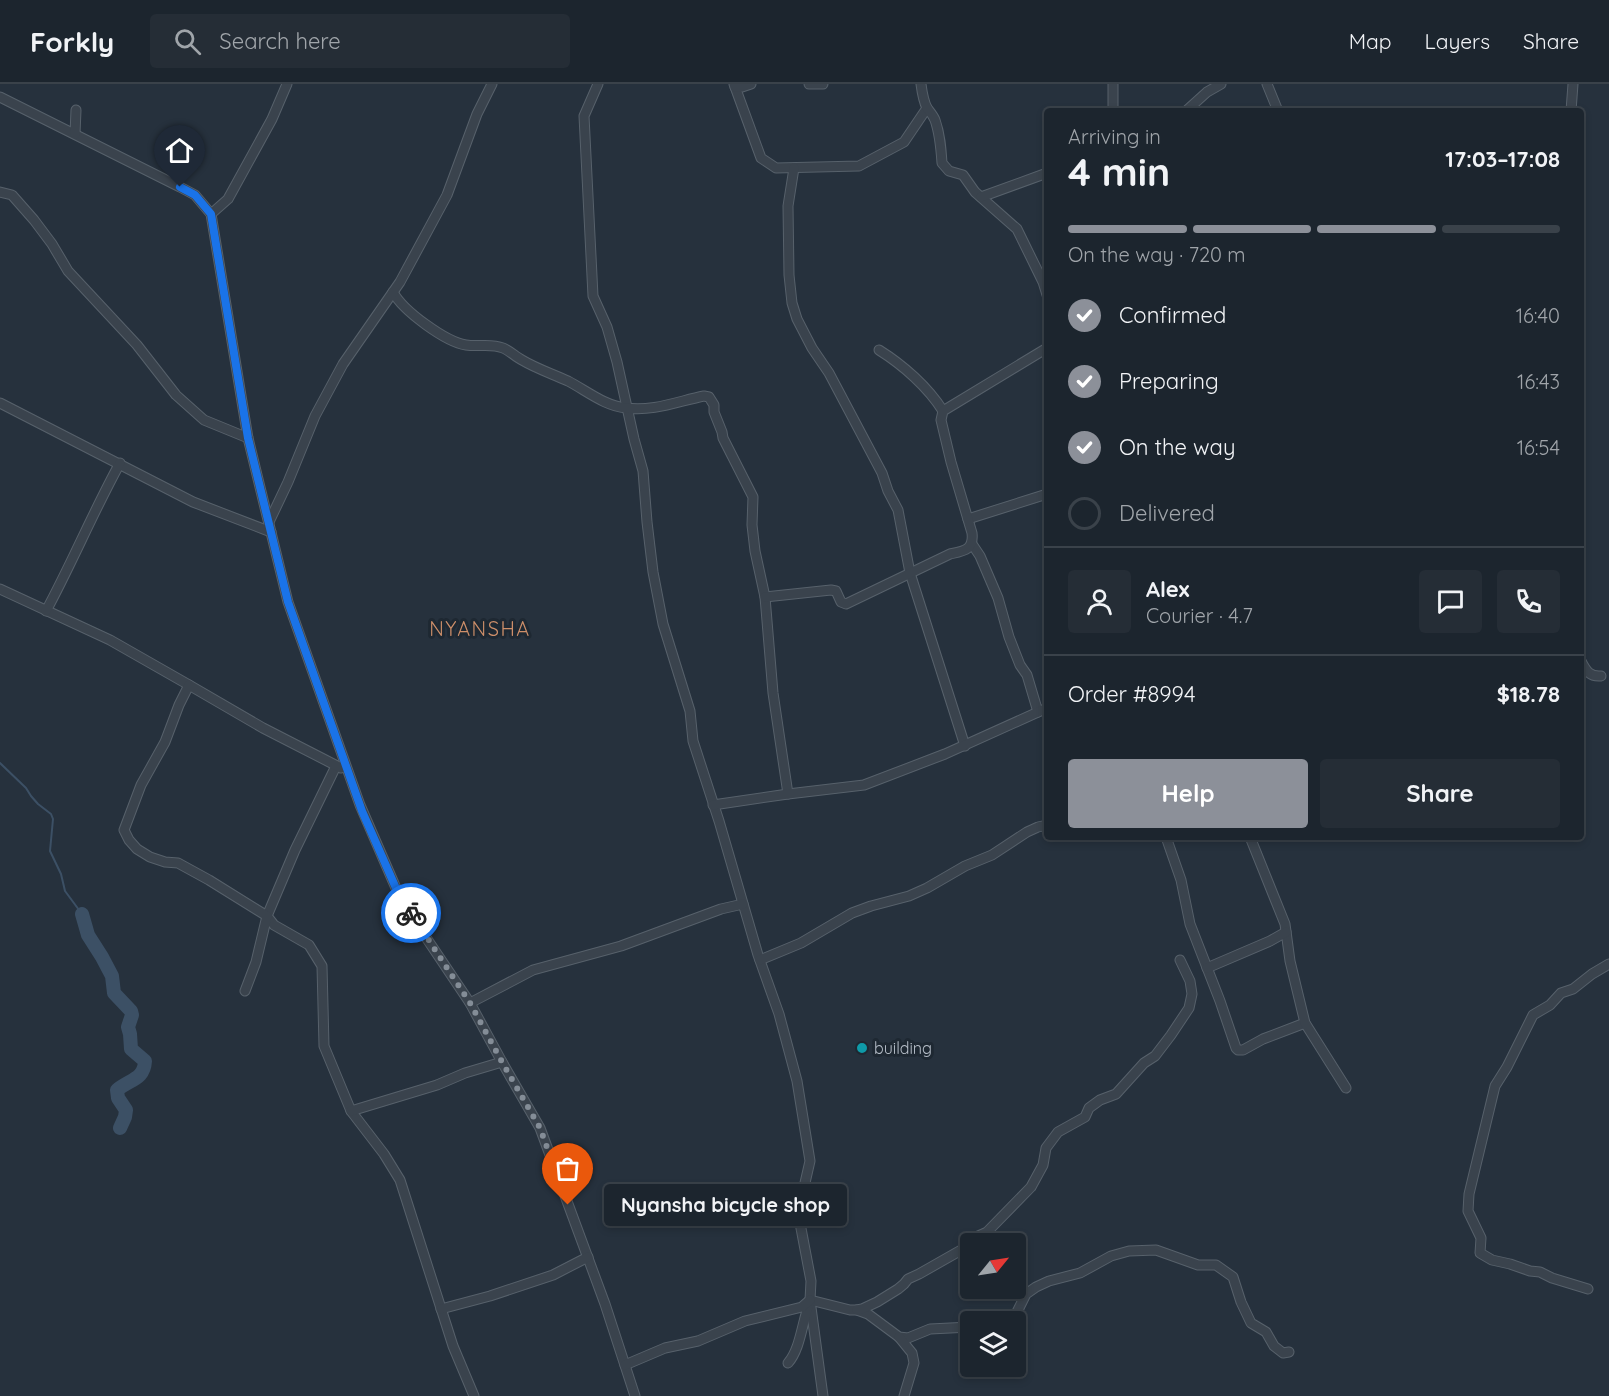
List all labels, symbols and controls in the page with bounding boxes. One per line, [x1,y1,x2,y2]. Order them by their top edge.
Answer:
search box [150,14,570,68]
text: Forkly [30,24,114,59]
icon: search [171,25,204,58]
text: Search here [219,27,341,55]
text: Map [1349,28,1392,54]
text: Layers [1425,28,1490,54]
text: Share [1523,28,1579,54]
text: Arriving in [1068,124,1161,149]
pin [154,125,205,187]
icon: home [163,134,196,167]
text: 17:03–17:08 [1445,145,1560,173]
text: 4 min [1068,147,1170,196]
text: On the way · 720 m [1068,242,1246,267]
icon: check [1068,299,1101,332]
text: Confirmed [1119,301,1226,329]
text: 16:40 [1516,303,1560,328]
icon: check [1068,365,1101,398]
text: Preparing [1119,367,1219,395]
text: 16:43 [1517,369,1560,394]
icon: check [1068,431,1101,464]
text: On the way [1119,433,1235,461]
text: 16:54 [1517,435,1560,460]
text: Delivered [1119,499,1215,527]
button: person [1068,570,1131,633]
button: chat [1419,570,1482,633]
button: phone [1497,570,1560,633]
text: Alex [1146,575,1189,603]
text: Courier · 4.7 [1146,603,1253,628]
district label: NYANSHA [429,616,531,641]
text: Order #8994 [1068,680,1196,708]
text: $18.78 [1497,680,1560,708]
button: Help [1068,759,1308,828]
button: Share [1320,759,1560,828]
courier [381,883,441,943]
icon: bike [395,897,428,930]
place label: building [874,1038,932,1058]
marker: building [855,1041,869,1055]
pin [542,1143,593,1205]
icon: bag [551,1152,584,1185]
callout: Nyansha bicycle shop [604,1184,847,1226]
text: Nyansha bicycle shop [621,1192,830,1217]
north arrow [960,1233,1026,1299]
map controls [960,1233,1026,1377]
button: layers [960,1311,1026,1377]

